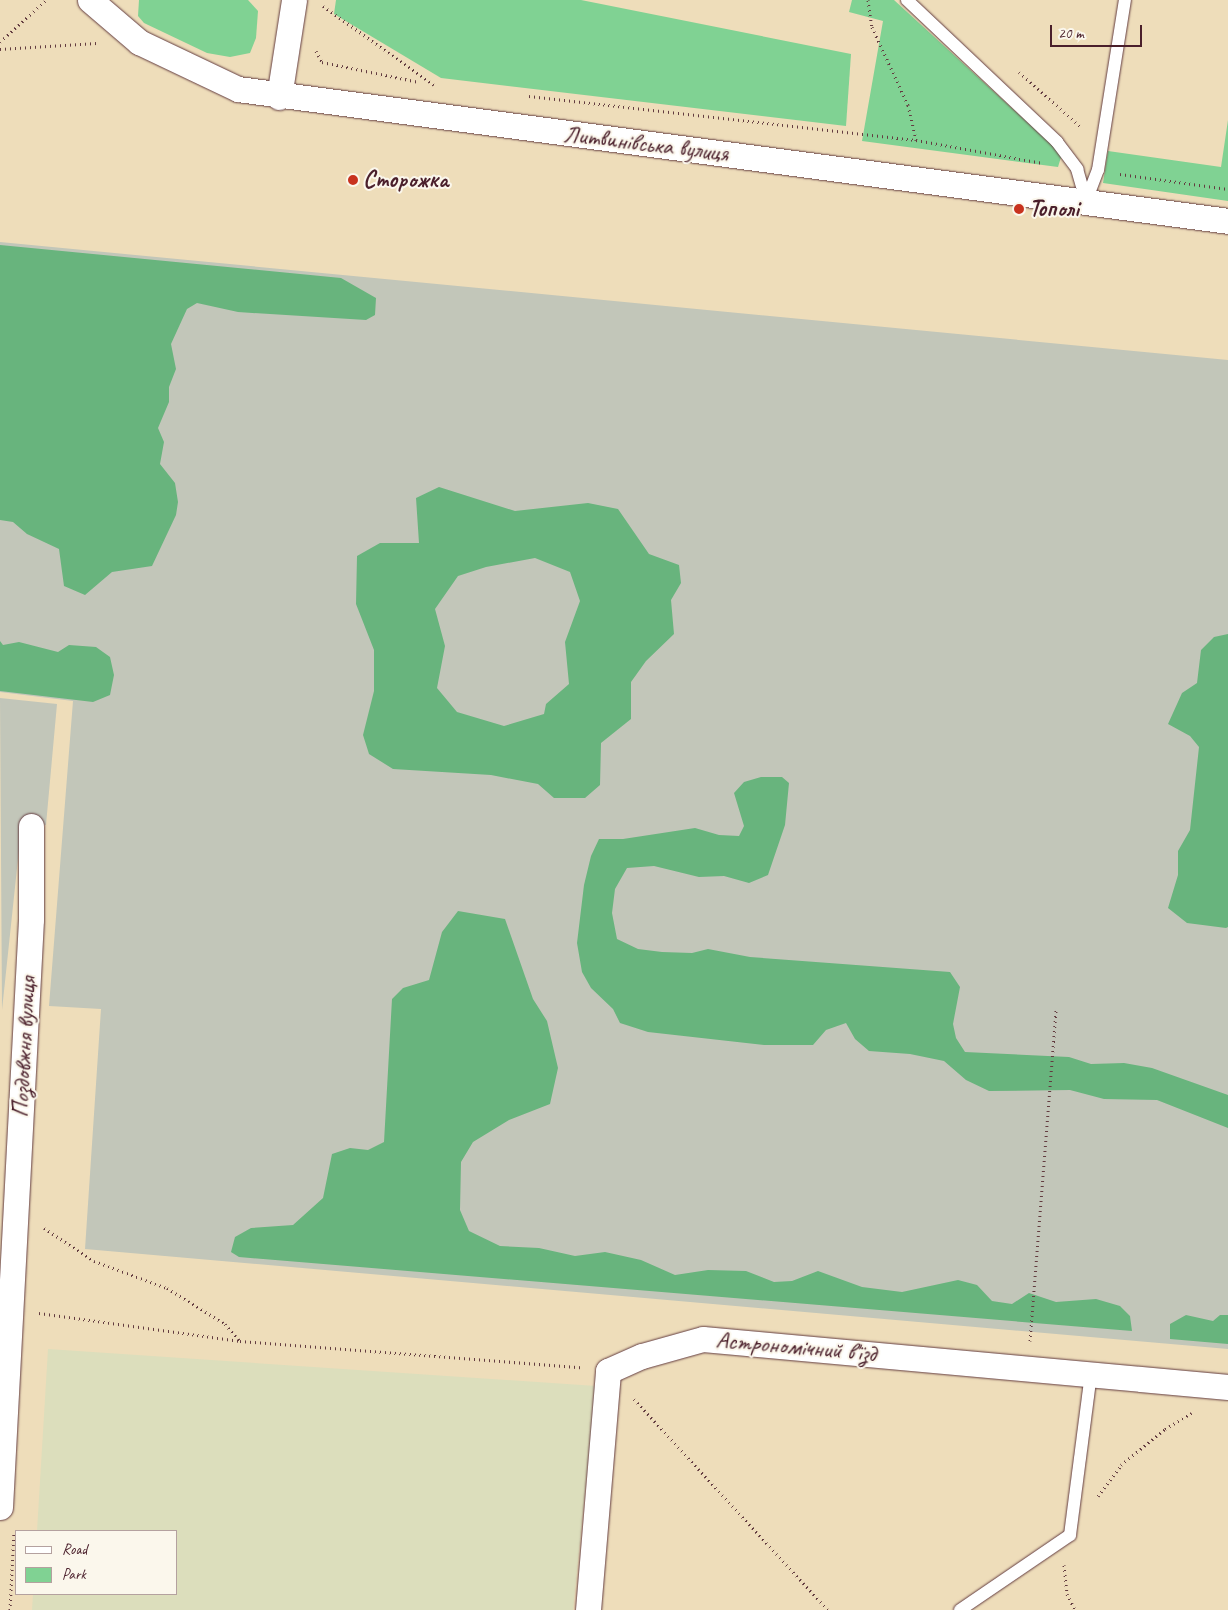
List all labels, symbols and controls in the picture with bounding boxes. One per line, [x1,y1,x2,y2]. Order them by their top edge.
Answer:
scale bar [1053,15,1146,47]
text: 20 m [1058,24,1084,43]
street label: Литвинівська вулиця [562,120,730,168]
place label: Сторожка [363,166,448,194]
marker: Сторожка [347,174,359,186]
place label: Тополі [1029,195,1079,223]
marker: Тополі [1013,203,1025,215]
street label: Поздовжня вулиця [6,976,42,1118]
street label: Астрономічний в'їзд [715,1326,877,1368]
legend [15,1530,178,1595]
text: Road [62,1540,87,1559]
text: Park [62,1565,86,1584]

